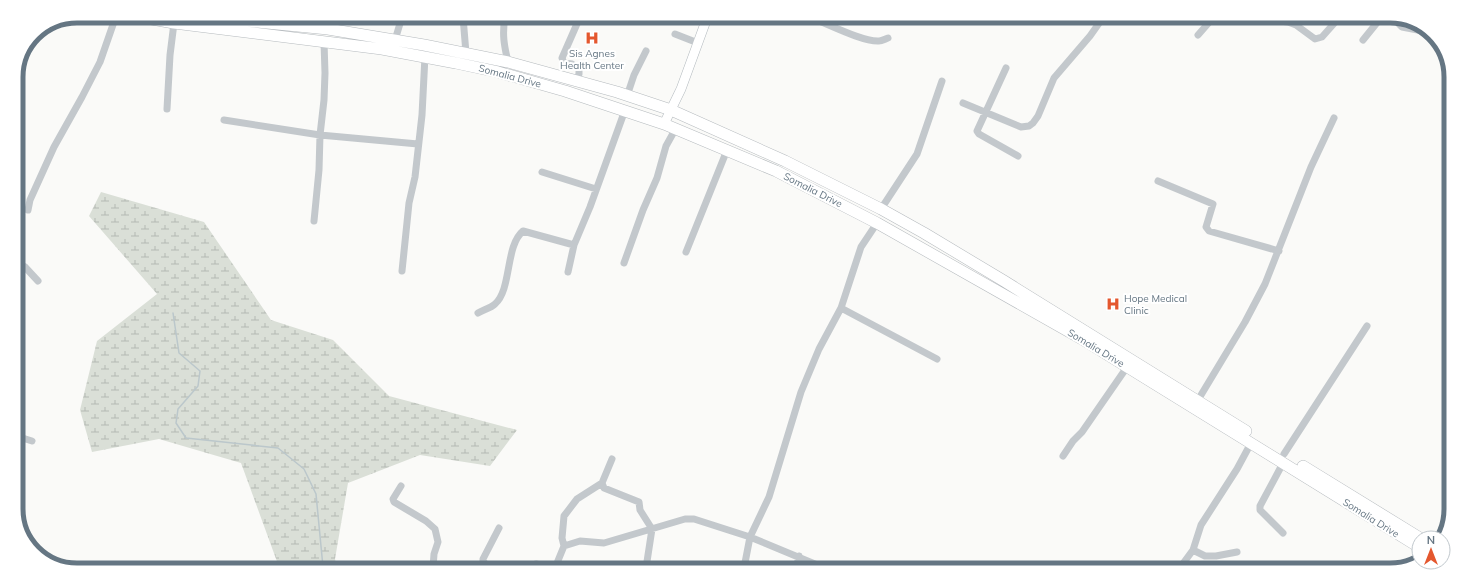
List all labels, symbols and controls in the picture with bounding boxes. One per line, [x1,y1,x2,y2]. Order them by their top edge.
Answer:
hospital icon: Sis Agnes Health Center [584,30,600,46]
place label: Sis Agnes Health Center [560,47,624,72]
street label: Somalia Drive [477,61,543,91]
street label: Somalia Drive [781,170,845,210]
place label: Hope Medical Clinic [1124,292,1187,317]
hospital icon: Hope Medical Clinic [1105,296,1121,312]
street label: Somalia Drive [1065,326,1127,370]
street label: Somalia Drive [1340,495,1402,541]
north arrow [1411,530,1451,570]
text: N [1427,533,1435,547]

